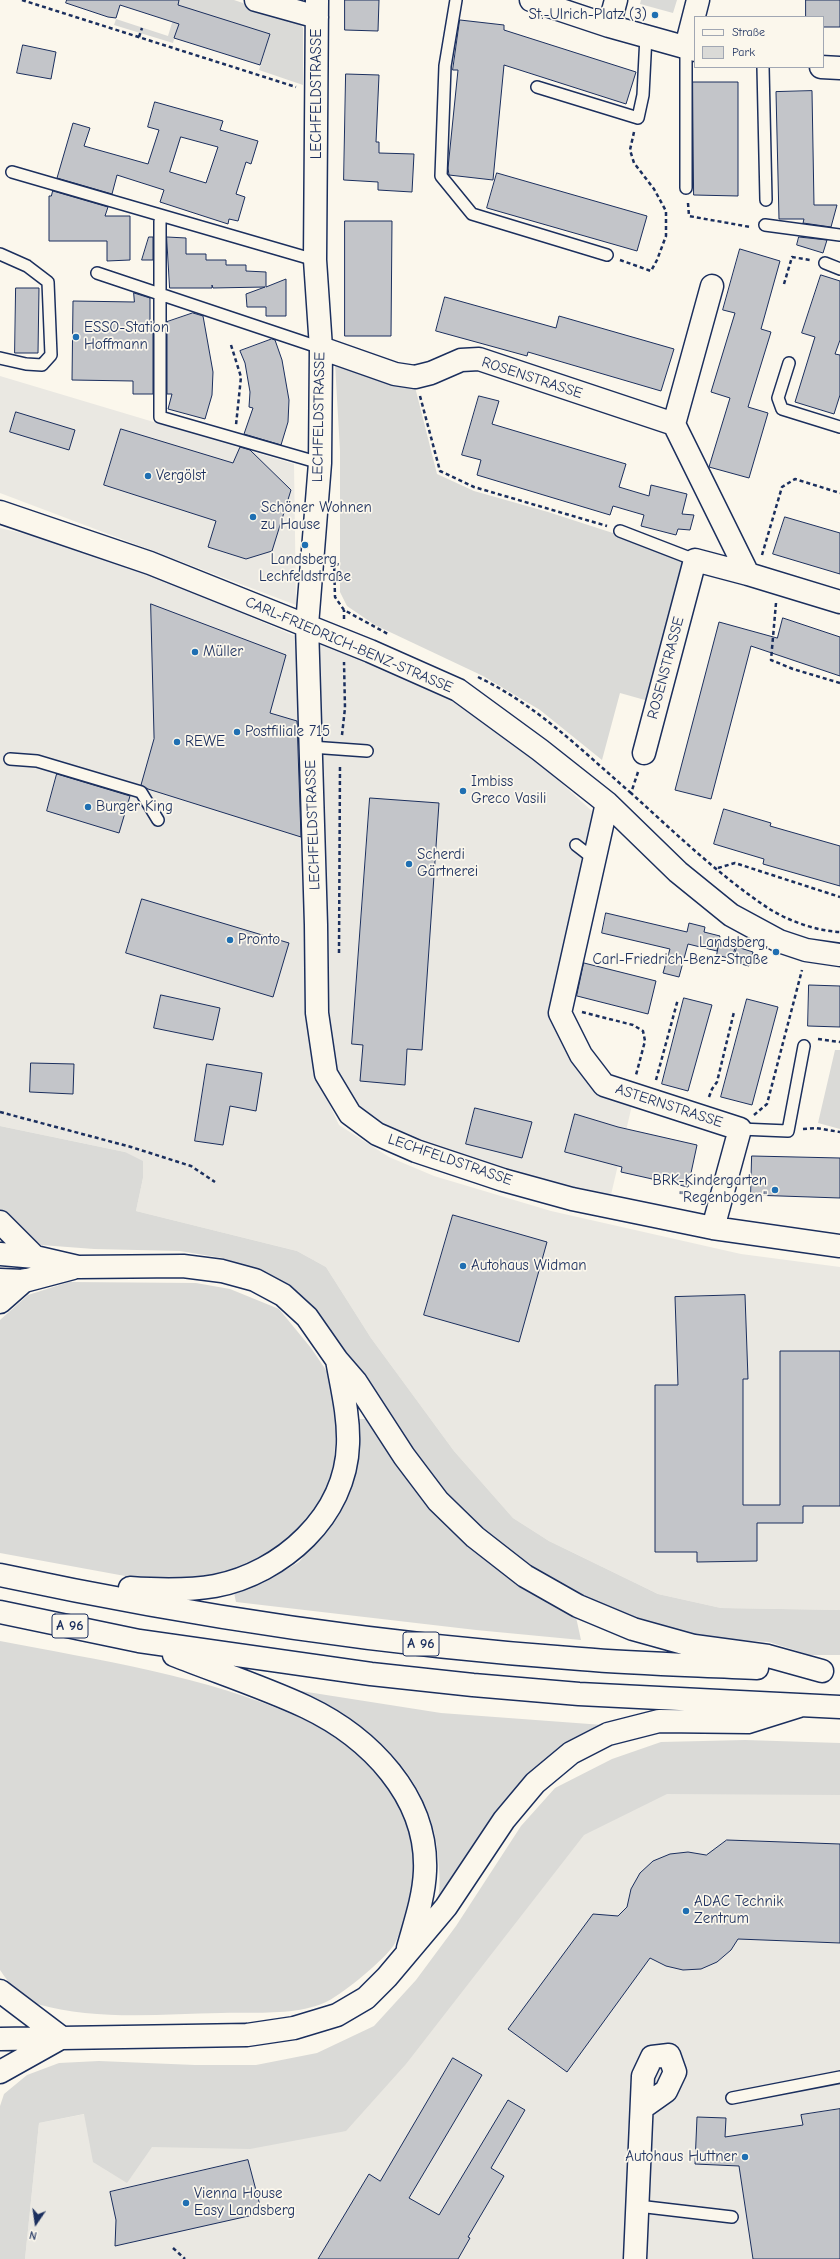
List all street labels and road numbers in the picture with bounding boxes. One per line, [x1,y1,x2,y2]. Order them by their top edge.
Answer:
street label: LECHFELDSTRASSE [308,29,326,159]
street label: LECHFELDSTRASSE [309,352,329,482]
street label: ROSENSTRASSE [479,353,585,403]
street label: CARL-FRIEDRICH-BENZ-STRASSE [242,593,456,697]
street label: ROSENSTRASSE [644,615,688,721]
street label: LECHFELDSTRASSE [302,759,324,891]
street label: ASTERNSTRASSE [613,1080,725,1132]
street label: LECHFELDSTRASSE [385,1130,515,1190]
road number: A 96 [52,1614,88,1638]
road number: A 96 [403,1632,439,1656]

